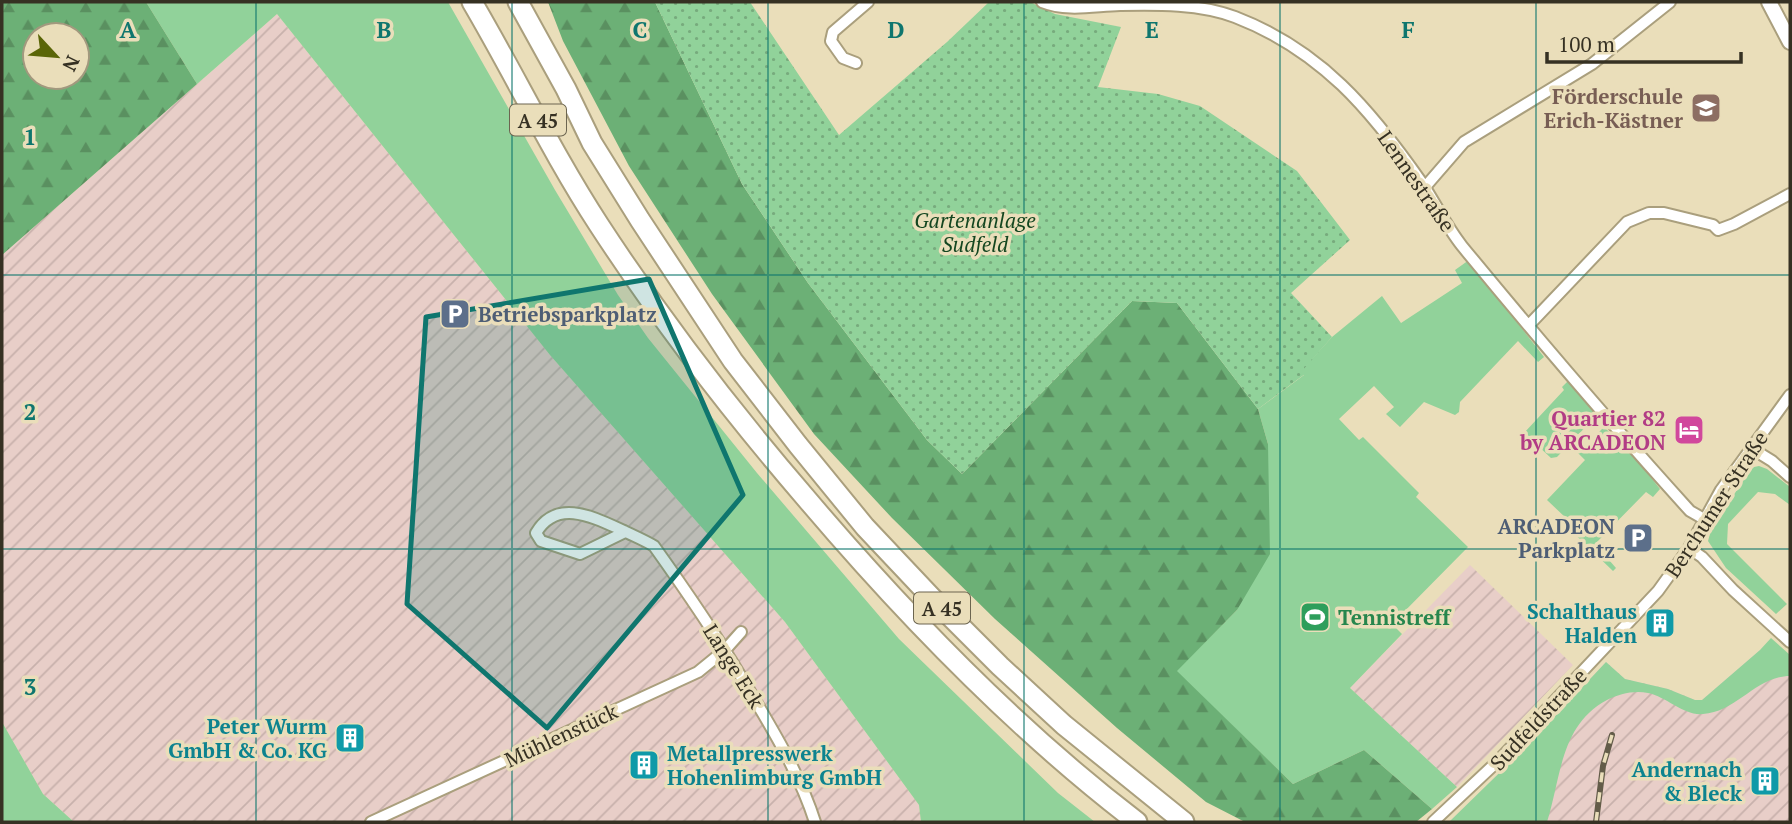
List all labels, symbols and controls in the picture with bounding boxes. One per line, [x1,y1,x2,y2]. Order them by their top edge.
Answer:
text: A [120,14,137,45]
text: B [377,14,392,45]
text: C [633,14,648,45]
text: D [888,14,905,45]
text: E [1145,14,1159,45]
text: F [1401,14,1415,45]
north arrow [21,21,91,91]
scale bar [1547,21,1741,65]
text: 100 m [1558,30,1615,58]
text: N [57,52,86,76]
place label: Förderschule Erich-Kästner [1544,82,1683,134]
school or university icon: Förderschule Erich-Kästner [1689,91,1723,125]
road number: A 45 [510,104,566,136]
text: 1 [24,121,37,152]
street label: Lennestraße [1372,125,1462,237]
park label: Gartenanlage Sudfeld [914,206,1036,258]
parking icon: Betriebsparkplatz [438,297,472,331]
place label: Betriebsparkplatz [478,300,657,328]
text: 2 [24,396,37,427]
place label: Quartier 82 by ARCADEON [1519,404,1666,456]
hotel icon: Quartier 82 by ARCADEON [1672,413,1706,447]
street label: Berchumer Straße [1658,425,1774,583]
place label: ARCADEON Parkplatz [1497,512,1615,564]
parking icon: ARCADEON Parkplatz [1621,521,1655,555]
road number: A 45 [914,593,970,624]
place label: Schalthaus Halden [1527,597,1637,649]
sports icon: Tennistreff [1298,600,1332,634]
place label: Tennistreff [1338,603,1452,631]
building icon: Schalthaus Halden [1643,606,1677,640]
street label: Lange Eck [697,619,771,713]
street label: Sudfeldstraße [1483,662,1593,776]
text: 3 [24,671,37,702]
street label: Mühlenstück [500,697,622,773]
place label: Peter Wurm GmbH & Co. KG [168,712,328,764]
building icon: Peter Wurm GmbH & Co. KG [333,721,367,755]
place label: Metallpresswerk Hohenlimburg GmbH [667,739,882,791]
building icon: Metallpresswerk Hohenlimburg GmbH [627,748,661,782]
place label: Andernach & Bleck [1631,755,1743,807]
building icon: Andernach & Bleck [1748,764,1782,798]

